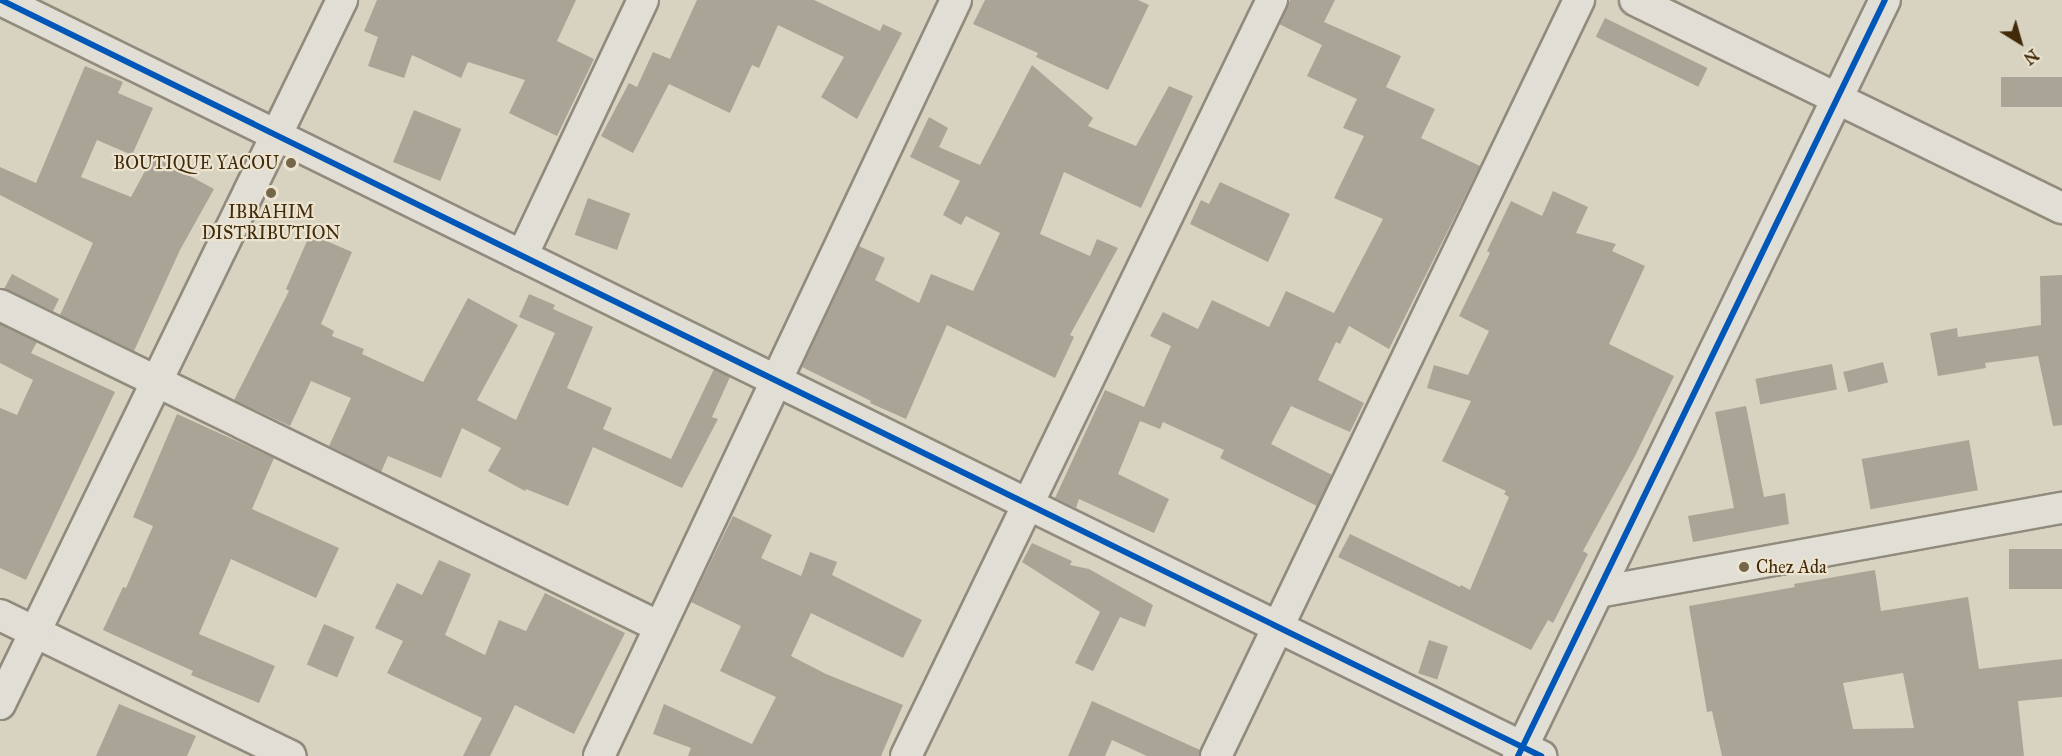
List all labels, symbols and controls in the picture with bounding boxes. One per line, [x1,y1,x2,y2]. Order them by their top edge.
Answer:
north arrow [1990,12,2050,72]
text: N [2020,45,2042,68]
place label: BOUTIQUE YACOU [113,152,279,174]
marker: BOUTIQUE YACOU [284,156,298,170]
marker: IBRAHIM DISTRIBUTION [264,186,278,200]
place label: IBRAHIM DISTRIBUTION [201,202,341,244]
place label: Chez Ada [1756,556,1827,578]
marker: Chez Ada [1737,560,1751,574]

